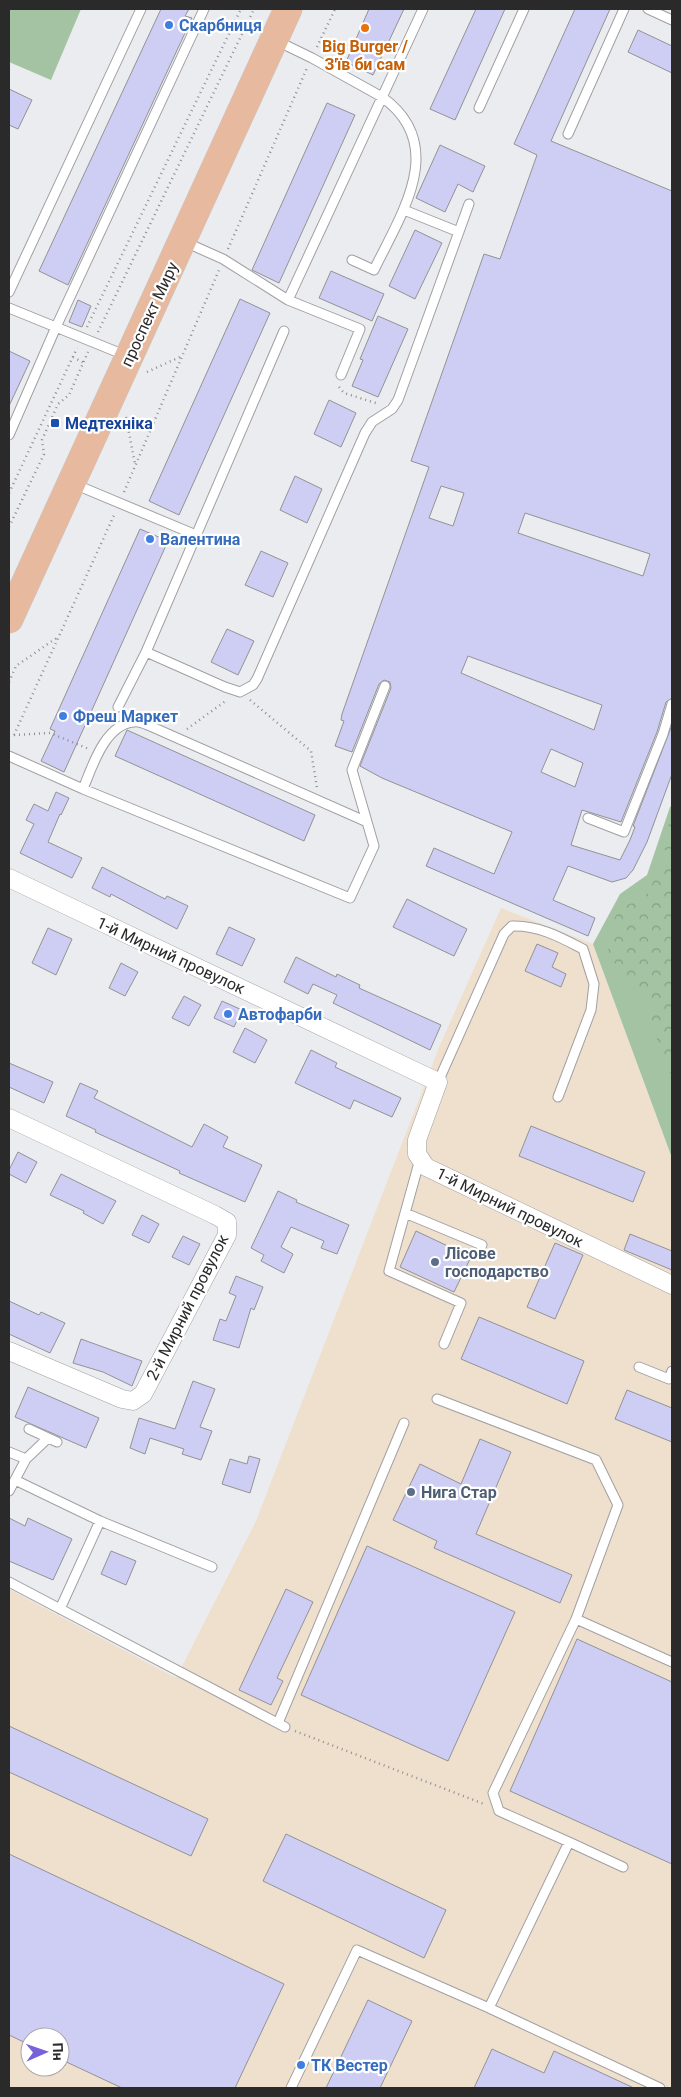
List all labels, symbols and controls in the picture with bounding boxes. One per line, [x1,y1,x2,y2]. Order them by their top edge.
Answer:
place label: Скарбниця [179,16,262,35]
marker: Скарбниця [163,19,175,31]
marker: Big Burger / З'їв би сам [359,22,371,34]
place label: Big Burger / З'їв би сам [322,37,408,74]
street label: проспект Миру [117,258,182,370]
place label: Медтехніка [65,414,153,433]
marker: Медтехніка [49,417,61,429]
place label: Валентина [160,530,241,549]
marker: Валентина [144,533,156,545]
place label: Фреш Маркет [73,707,178,726]
marker: Фреш Маркет [57,710,69,722]
street label: 1-й Мирний провулок [94,913,248,998]
place label: Автофарби [238,1005,322,1024]
marker: Автофарби [222,1008,234,1020]
street label: 1-й Мирний провулок [433,1164,587,1251]
street label: 2-й Мирний провулок [142,1231,233,1383]
place label: Лісове господарство [445,1244,549,1281]
marker: Лісове господарство [429,1256,441,1268]
place label: Нига Стар [421,1483,497,1502]
marker: Нига Стар [405,1486,417,1498]
north arrow [20,2027,70,2077]
text: Пн [50,2042,66,2061]
place label: ТК Вестер [311,2056,388,2075]
marker: ТК Вестер [295,2059,307,2071]

